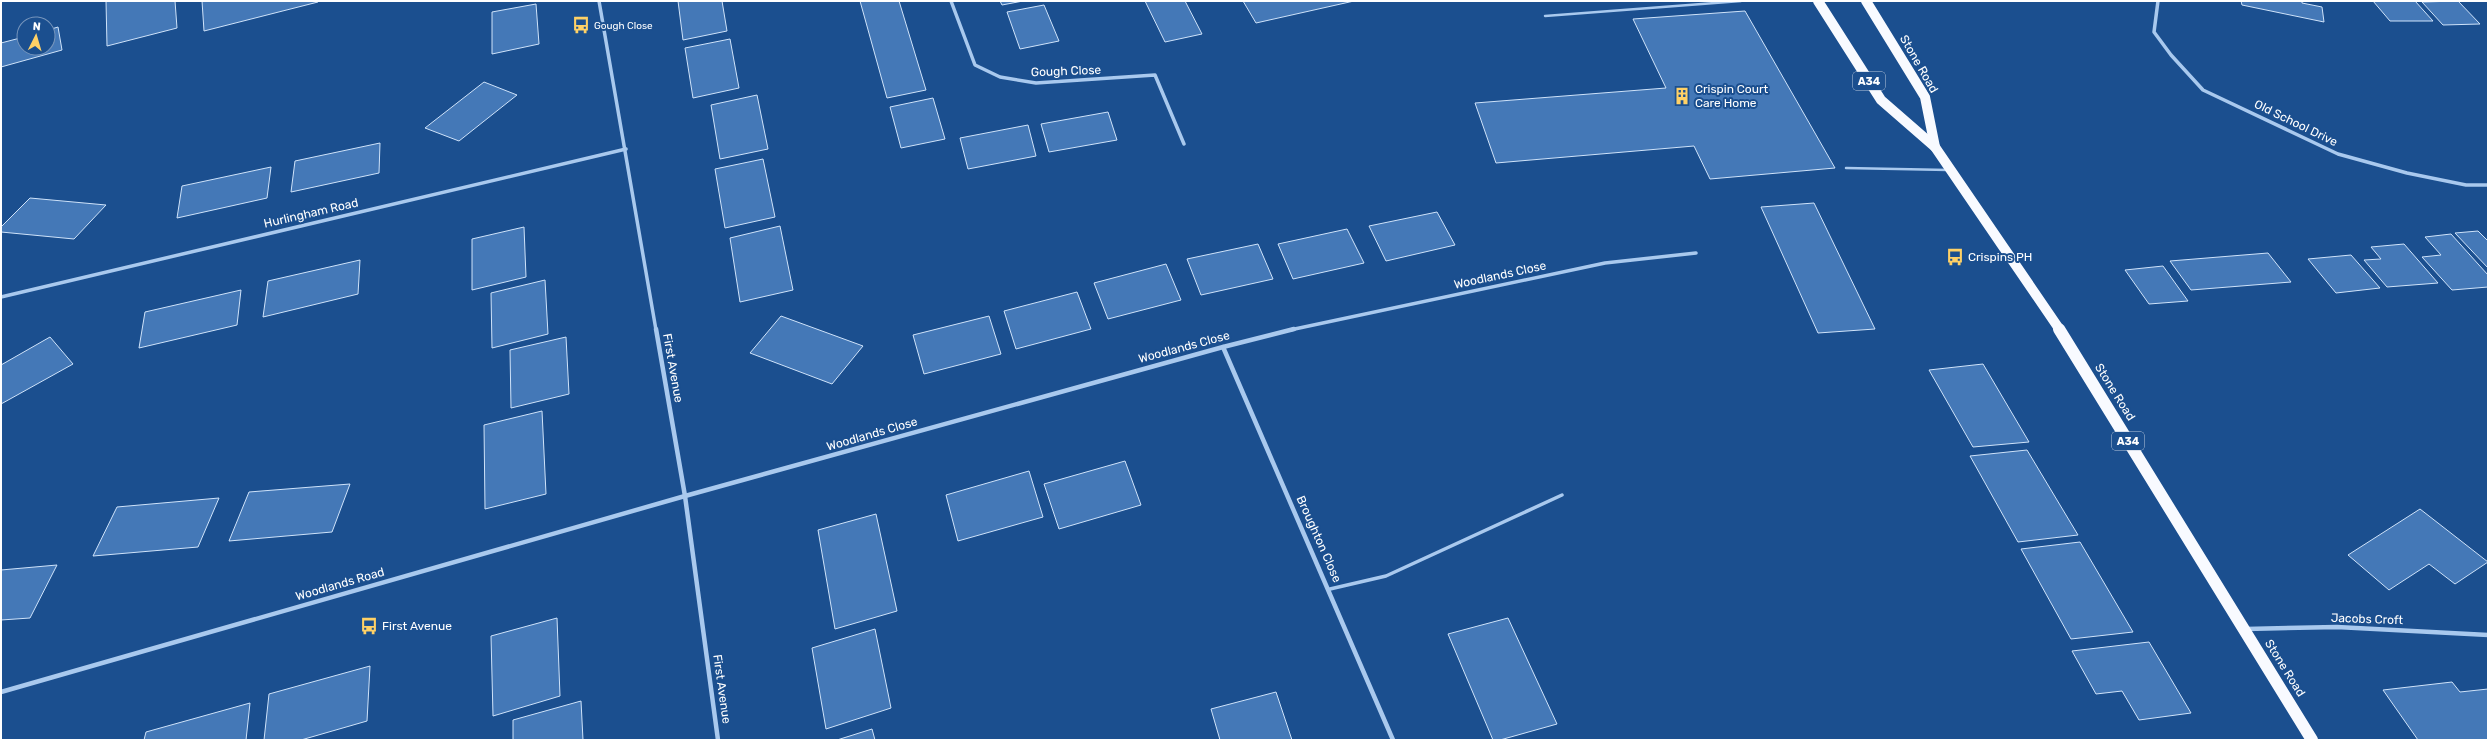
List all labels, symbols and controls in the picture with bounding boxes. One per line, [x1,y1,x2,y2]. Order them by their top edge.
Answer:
bus stop icon: Gough Close [571,15,591,35]
north arrow [16,16,56,56]
text: N [32,20,41,33]
place label: Gough Close [594,20,653,32]
street label: Stone Road [1897,33,1941,95]
street label: Gough Close [1031,63,1102,79]
road number: A34 [1853,72,1885,90]
place label: Crispin Court Care Home [1695,82,1769,110]
building icon: Crispin Court Care Home [1672,86,1692,106]
street label: Old School Drive [2252,97,2340,149]
street label: Hurlingham Road [262,195,360,231]
bus stop icon: Crispins PH [1945,247,1965,267]
place label: Crispins PH [1968,250,2032,264]
street label: Woodlands Close [1453,258,1548,292]
street label: Woodlands Close [1137,328,1231,366]
street label: First Avenue [660,332,686,404]
street label: Stone Road [2092,361,2138,423]
street label: Woodlands Close [825,414,919,454]
road number: A34 [2112,432,2144,450]
street label: Broughton Close [1294,493,1344,585]
street label: Woodlands Road [294,565,386,603]
street label: Jacobs Croft [2331,611,2404,627]
bus stop icon: First Avenue [359,616,379,636]
place label: First Avenue [382,619,452,633]
street label: Stone Road [2262,637,2308,699]
street label: First Avenue [710,653,734,725]

